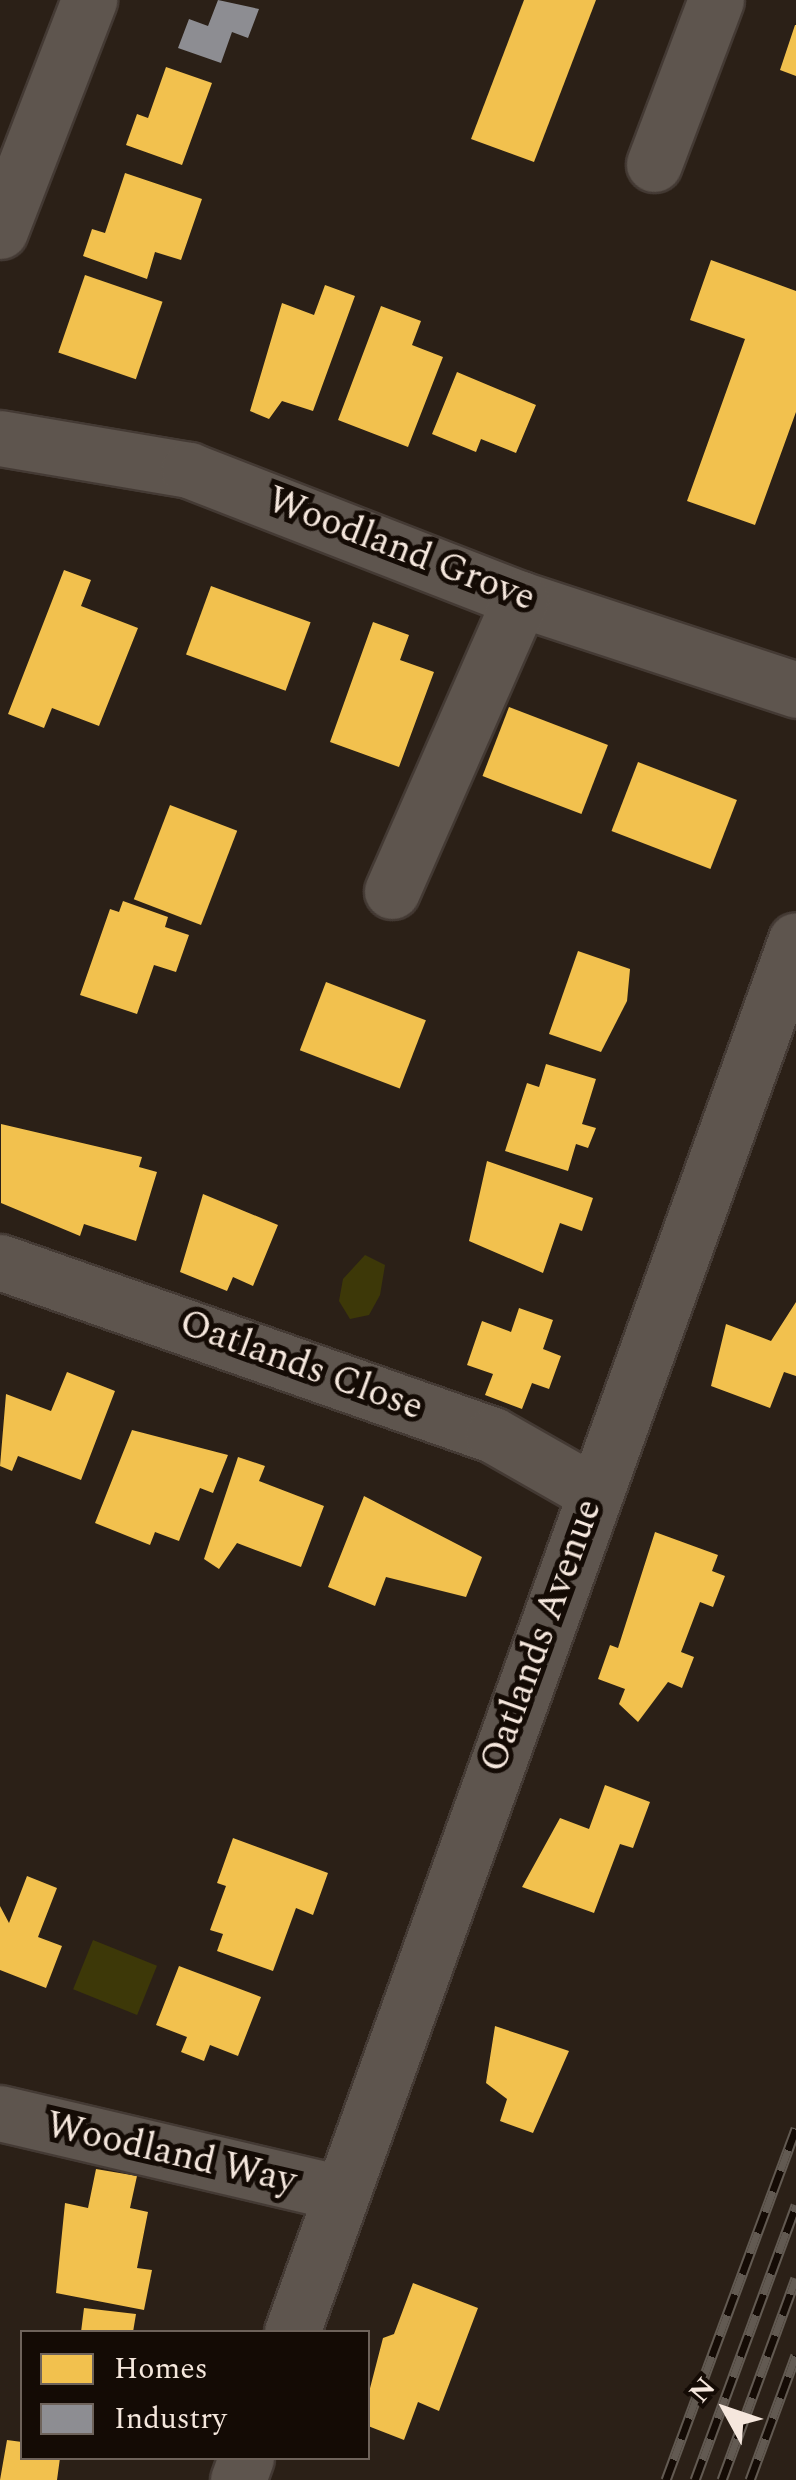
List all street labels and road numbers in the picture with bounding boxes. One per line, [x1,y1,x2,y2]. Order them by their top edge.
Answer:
street label: Woodland Grove [261,478,541,622]
street label: Oatlands Close [173,1301,429,1431]
street label: Oatlands Avenue [471,1493,613,1779]
street label: Woodland Way [42,2103,300,2205]

